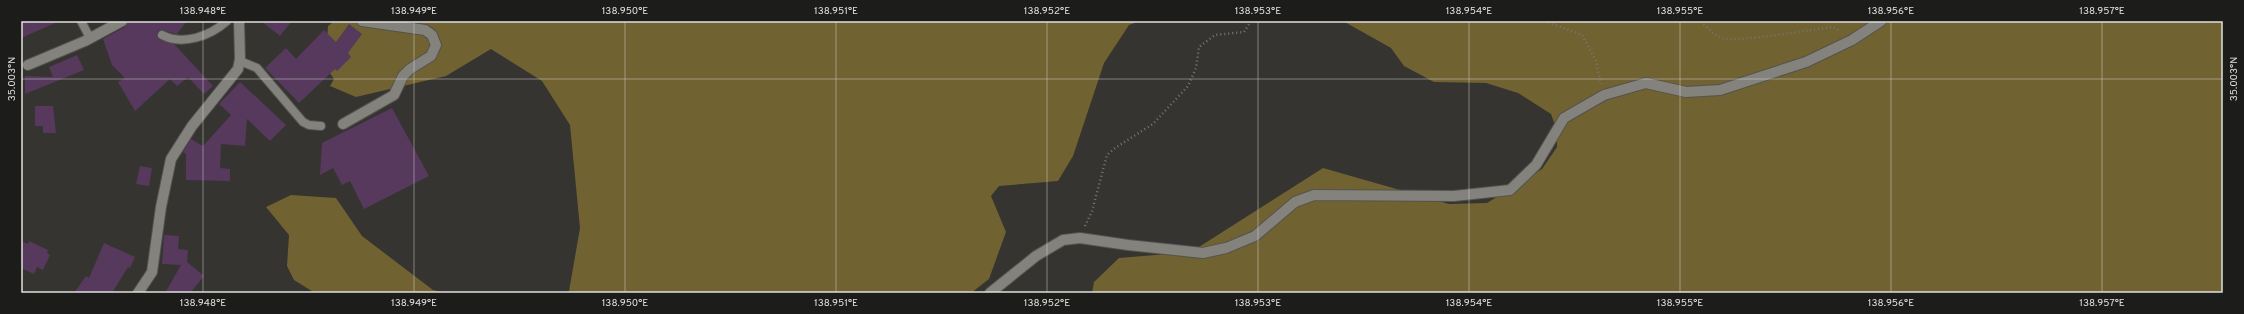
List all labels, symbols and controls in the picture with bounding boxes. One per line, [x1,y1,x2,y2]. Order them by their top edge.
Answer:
text: 138.948°E [180,5,226,18]
text: 138.949°E [391,5,437,18]
text: 138.950°E [602,5,648,18]
text: 138.951°E [814,5,858,18]
text: 138.952°E [1024,5,1070,18]
text: 138.953°E [1235,5,1281,18]
text: 138.954°E [1446,5,1492,18]
text: 138.955°E [1657,5,1703,18]
text: 138.956°E [1868,5,1914,18]
text: 138.957°E [2079,5,2125,18]
text: 35.003°N [6,57,19,101]
text: 35.003°N [2228,57,2241,101]
text: 138.948°E [180,297,226,310]
text: 138.949°E [391,297,437,310]
text: 138.950°E [602,297,648,310]
text: 138.951°E [814,297,858,310]
text: 138.952°E [1024,297,1070,310]
text: 138.953°E [1235,297,1281,310]
text: 138.954°E [1446,297,1492,310]
text: 138.955°E [1657,297,1703,310]
text: 138.956°E [1868,297,1914,310]
text: 138.957°E [2079,297,2125,310]

